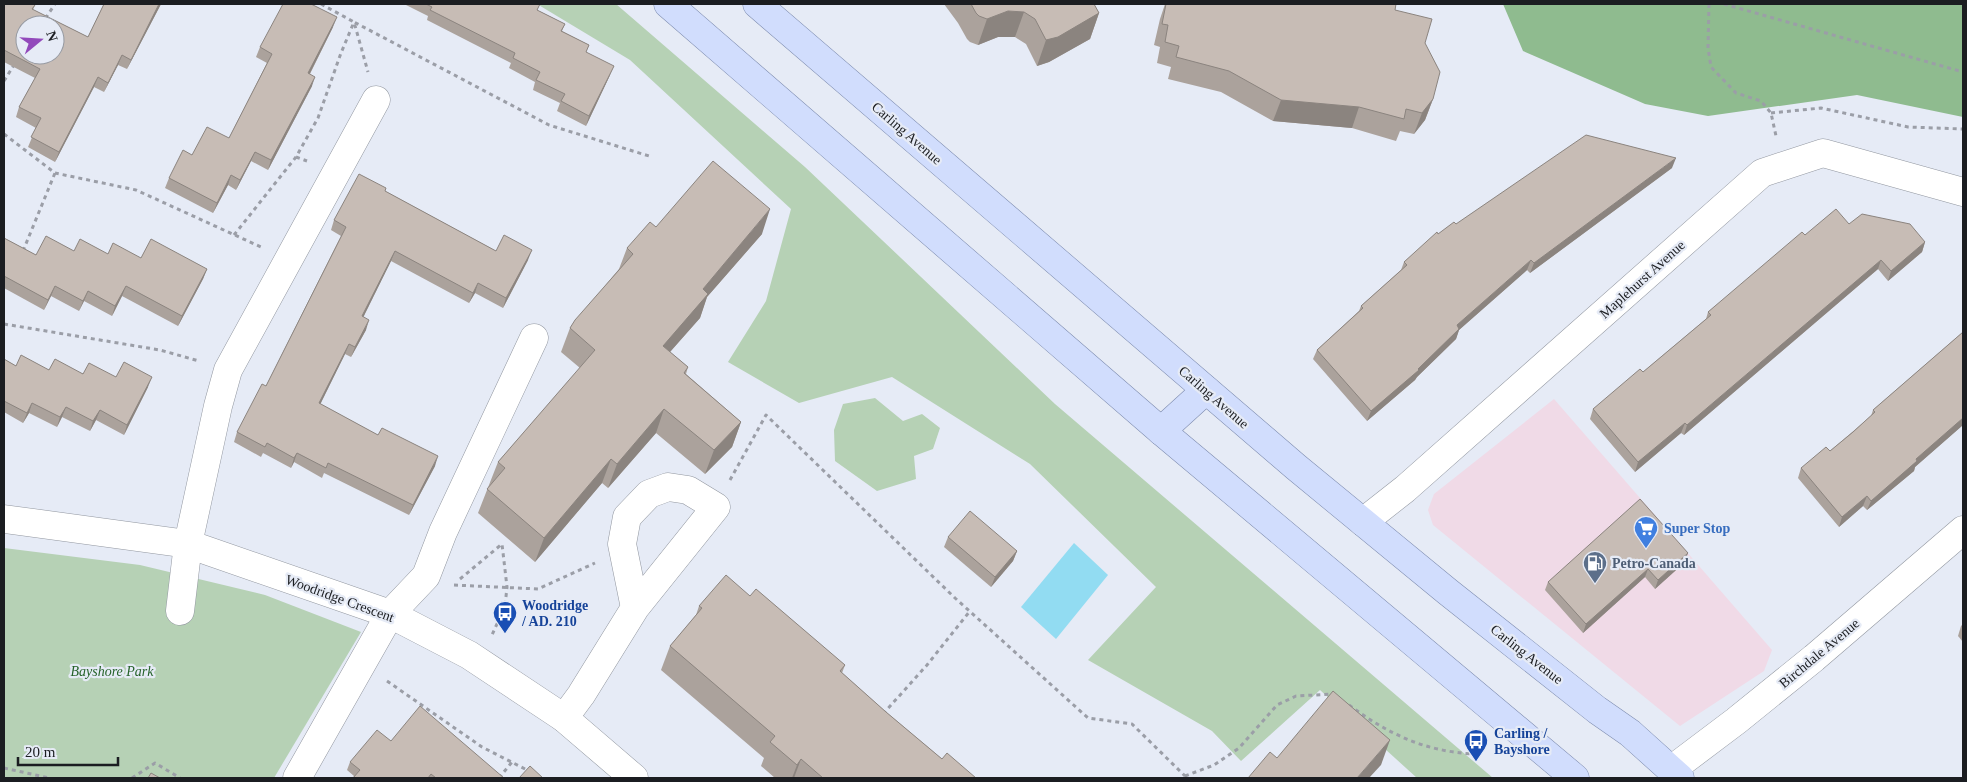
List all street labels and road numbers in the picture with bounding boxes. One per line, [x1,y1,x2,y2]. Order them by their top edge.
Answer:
street label: Carling Avenue [869,99,945,168]
street label: Maplehurst Avenue [1597,237,1688,321]
street label: Carling Avenue [1176,363,1252,432]
street label: Woodridge Crescent [284,572,396,625]
street label: Birchdale Avenue [1776,616,1862,691]
street label: Carling Avenue [1488,622,1566,687]

